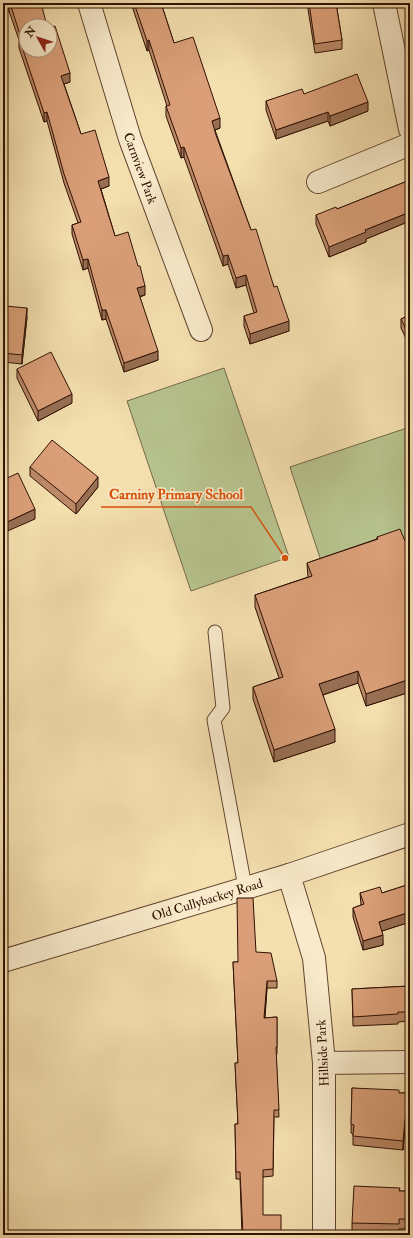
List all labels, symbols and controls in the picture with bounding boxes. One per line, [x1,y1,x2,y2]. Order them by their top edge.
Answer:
north arrow [18,18,58,58]
text: N [22,23,39,41]
street label: Carnview Park [120,130,161,207]
callout: Carniny Primary School [101,481,251,507]
text: Carniny Primary School [109,486,243,504]
street label: Old Cullybackey Road [150,875,266,925]
street label: Hillside Park [313,1018,333,1087]

